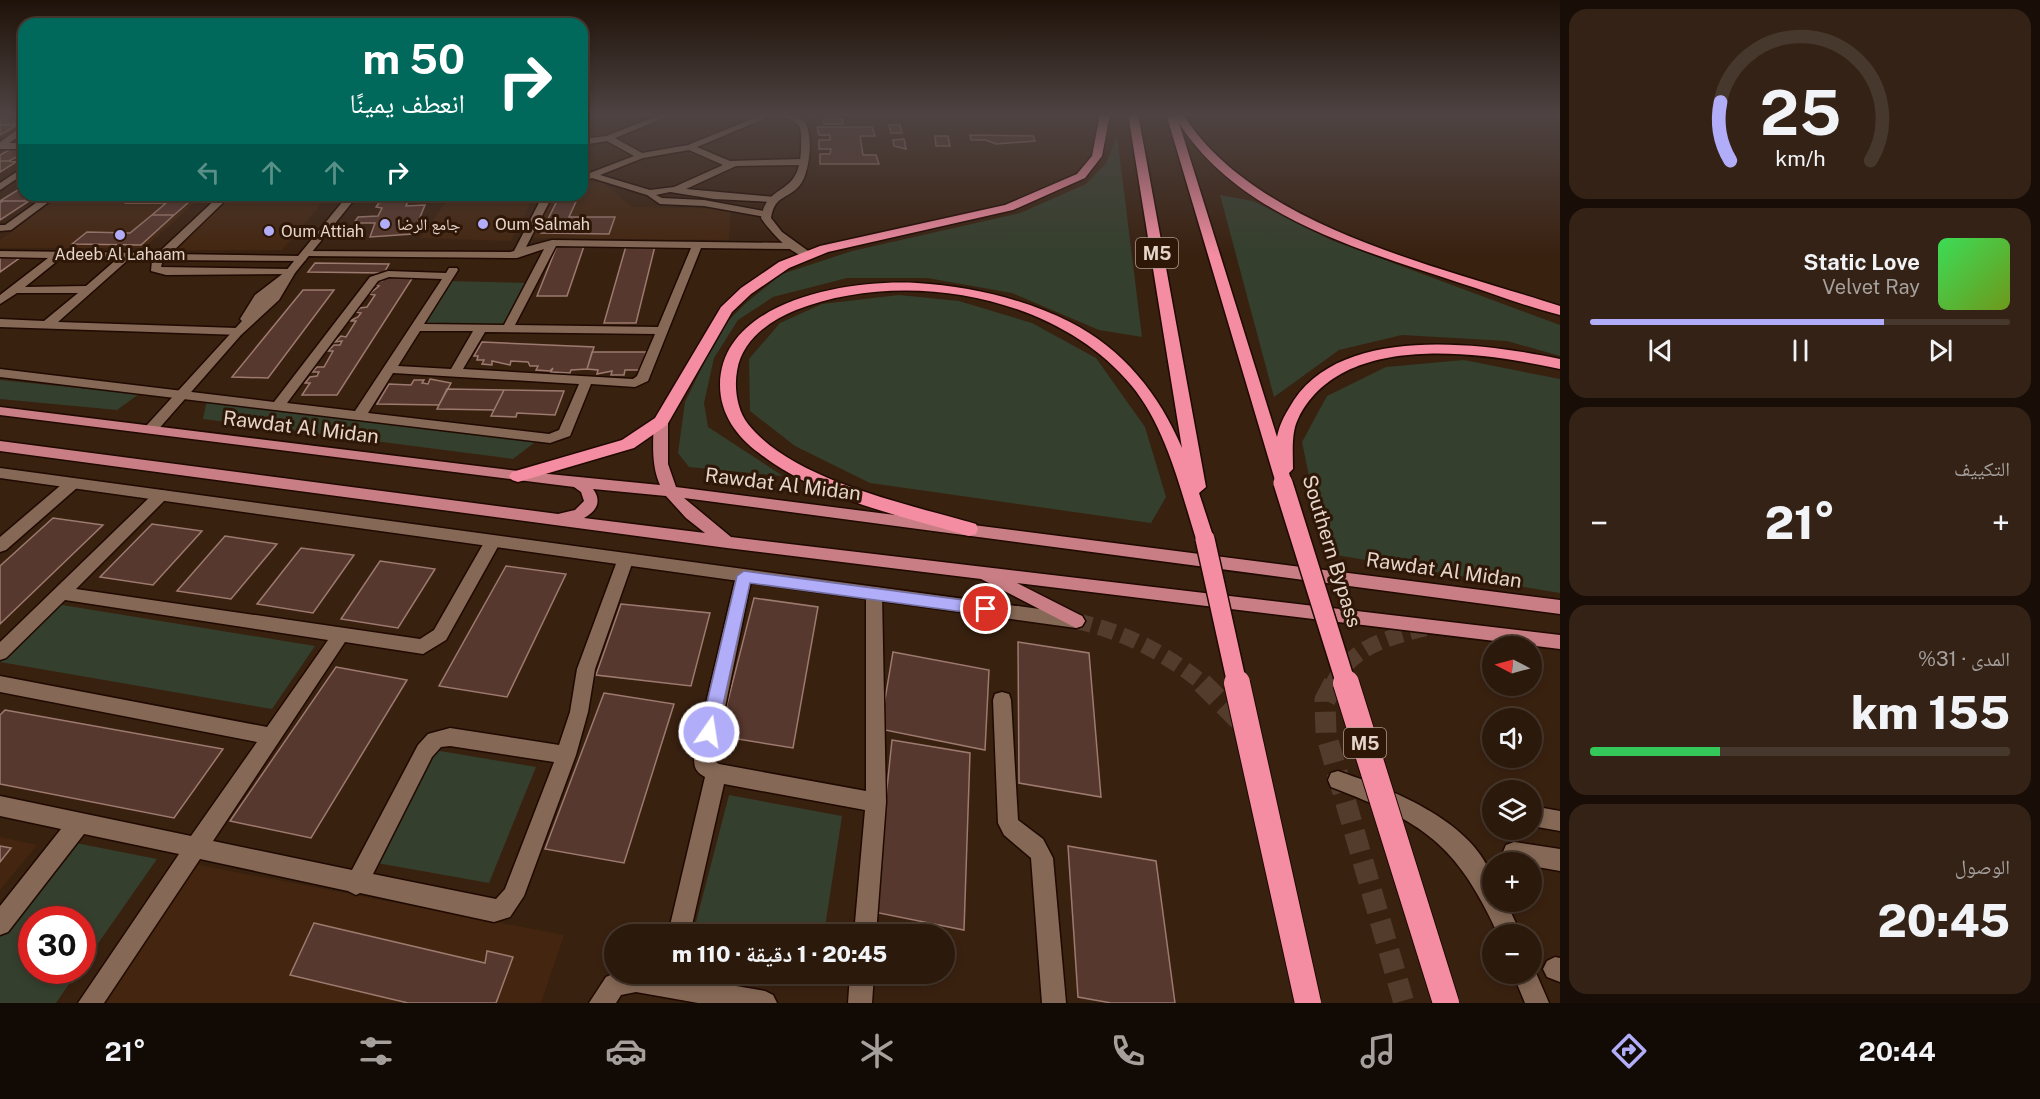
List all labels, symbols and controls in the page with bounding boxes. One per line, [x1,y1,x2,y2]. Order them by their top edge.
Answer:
text: 50 m [362,34,465,83]
icon: right [486,42,564,120]
text: 25 [1759,76,1841,149]
text: انعطف يمينًا [350,87,465,119]
text: km/h [1775,146,1825,171]
icon: left [192,156,225,189]
icon: ahead [255,156,288,189]
icon: ahead [318,156,351,189]
icon: right [381,156,414,189]
place label: جامع الرضا [397,215,460,235]
place label: Oum Salmah [495,215,590,234]
marker: جامع الرضا [378,217,392,231]
marker: Oum Salmah [476,217,490,231]
place label: Oum Attiah [281,222,364,241]
marker: Oum Attiah [262,224,276,238]
marker: Adeeb Al Lahaam [113,228,127,242]
road number: M5 [1136,238,1178,268]
place label: Adeeb Al Lahaam [55,245,185,264]
text: Static Love [1803,249,1920,275]
text: Velvet Ray [1822,275,1920,299]
icon: previous [1644,334,1677,367]
icon: pause [1784,334,1817,367]
icon: next [1924,334,1957,367]
street label: Rawdat Al Midan [222,406,380,448]
text: التكييف [1954,457,2010,481]
street label: Rawdat Al Midan [704,463,862,505]
street label: Southern Bypass [1297,472,1367,630]
text: 21° [1765,496,1835,549]
text: − [1590,504,1608,542]
text: + [1992,504,2010,542]
street label: Rawdat Al Midan [1365,547,1523,593]
pin [960,583,1011,634]
icon: arrive [969,592,1002,625]
north arrow [1482,636,1542,696]
map controls [1482,636,1542,984]
text: المدى · 31% [1918,647,2010,671]
text: 155 km [1851,686,2010,739]
position arrow [677,700,741,764]
button: sound [1482,708,1542,768]
road number: M5 [1344,728,1386,758]
button: layers [1482,780,1542,840]
button: + [1482,852,1542,912]
text: الوصول [1955,855,2010,879]
text: 20:45 [1877,894,2010,947]
speed limit sign: 30 [18,906,96,984]
button: − [1482,924,1542,984]
text: 20:45 · 1 دقيقة · 110 m [672,941,887,967]
icon: filters [355,1030,397,1072]
icon: car [605,1030,647,1072]
icon: climate [856,1030,898,1072]
icon: phone [1107,1030,1149,1072]
icon: music [1357,1030,1399,1072]
icon: directions [1608,1030,1650,1072]
text: 21° [104,1035,146,1067]
text: 20:44 [1859,1035,1936,1067]

